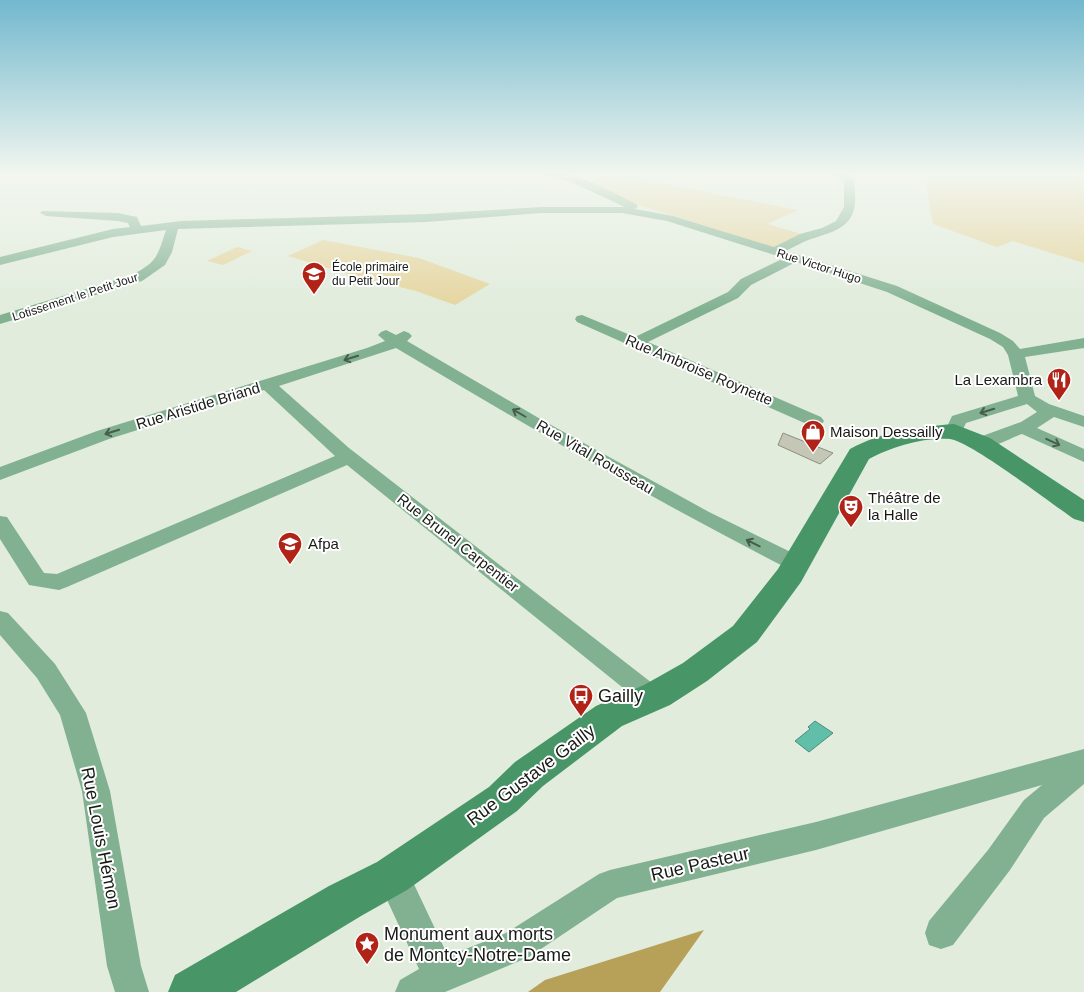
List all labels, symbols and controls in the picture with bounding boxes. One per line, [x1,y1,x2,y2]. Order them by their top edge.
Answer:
street label: Rue Victor Hugo [775,246,863,286]
place label: École primaire du Petit Jour [332,259,409,288]
school or university icon: École primaire du Petit Jour [301,261,327,295]
street label: Lotissement le Petit Jour [10,270,140,324]
street label: Rue Ambroise Roynette [623,331,775,408]
one-way arrow [343,353,359,363]
restaurant icon: La Lexambra [1046,367,1072,401]
place label: La Lexambra [954,371,1043,388]
street label: Rue Aristide Briand [134,379,262,432]
one-way arrow [979,407,995,417]
one-way arrow [512,408,526,418]
street label: Rue Vital Rousseau [534,416,657,497]
shop icon: Maison Dessailly [800,419,826,453]
place label: Maison Dessailly [830,423,943,440]
one-way arrow [105,428,121,438]
one-way arrow [1045,438,1060,448]
place label: Théâtre de la Halle [868,489,941,523]
street label: Rue Brunel Carpentier [394,490,522,595]
theatre icon: Théâtre de la Halle [838,494,864,528]
school or university icon: Afpa [277,531,303,565]
place label: Afpa [308,535,340,552]
one-way arrow [746,538,761,547]
bus stop icon: Gailly [568,683,594,717]
place label: Gailly [598,686,643,706]
street label: Rue Gustave Gailly [463,720,599,830]
street label: Rue Louis Hémon [77,765,125,911]
street label: Rue Pasteur [649,843,751,885]
place label: Monument aux morts de Montcy-Notre-Dame [384,924,571,965]
place icon: Monument aux morts de Montcy-Notre-Dame [354,931,380,965]

